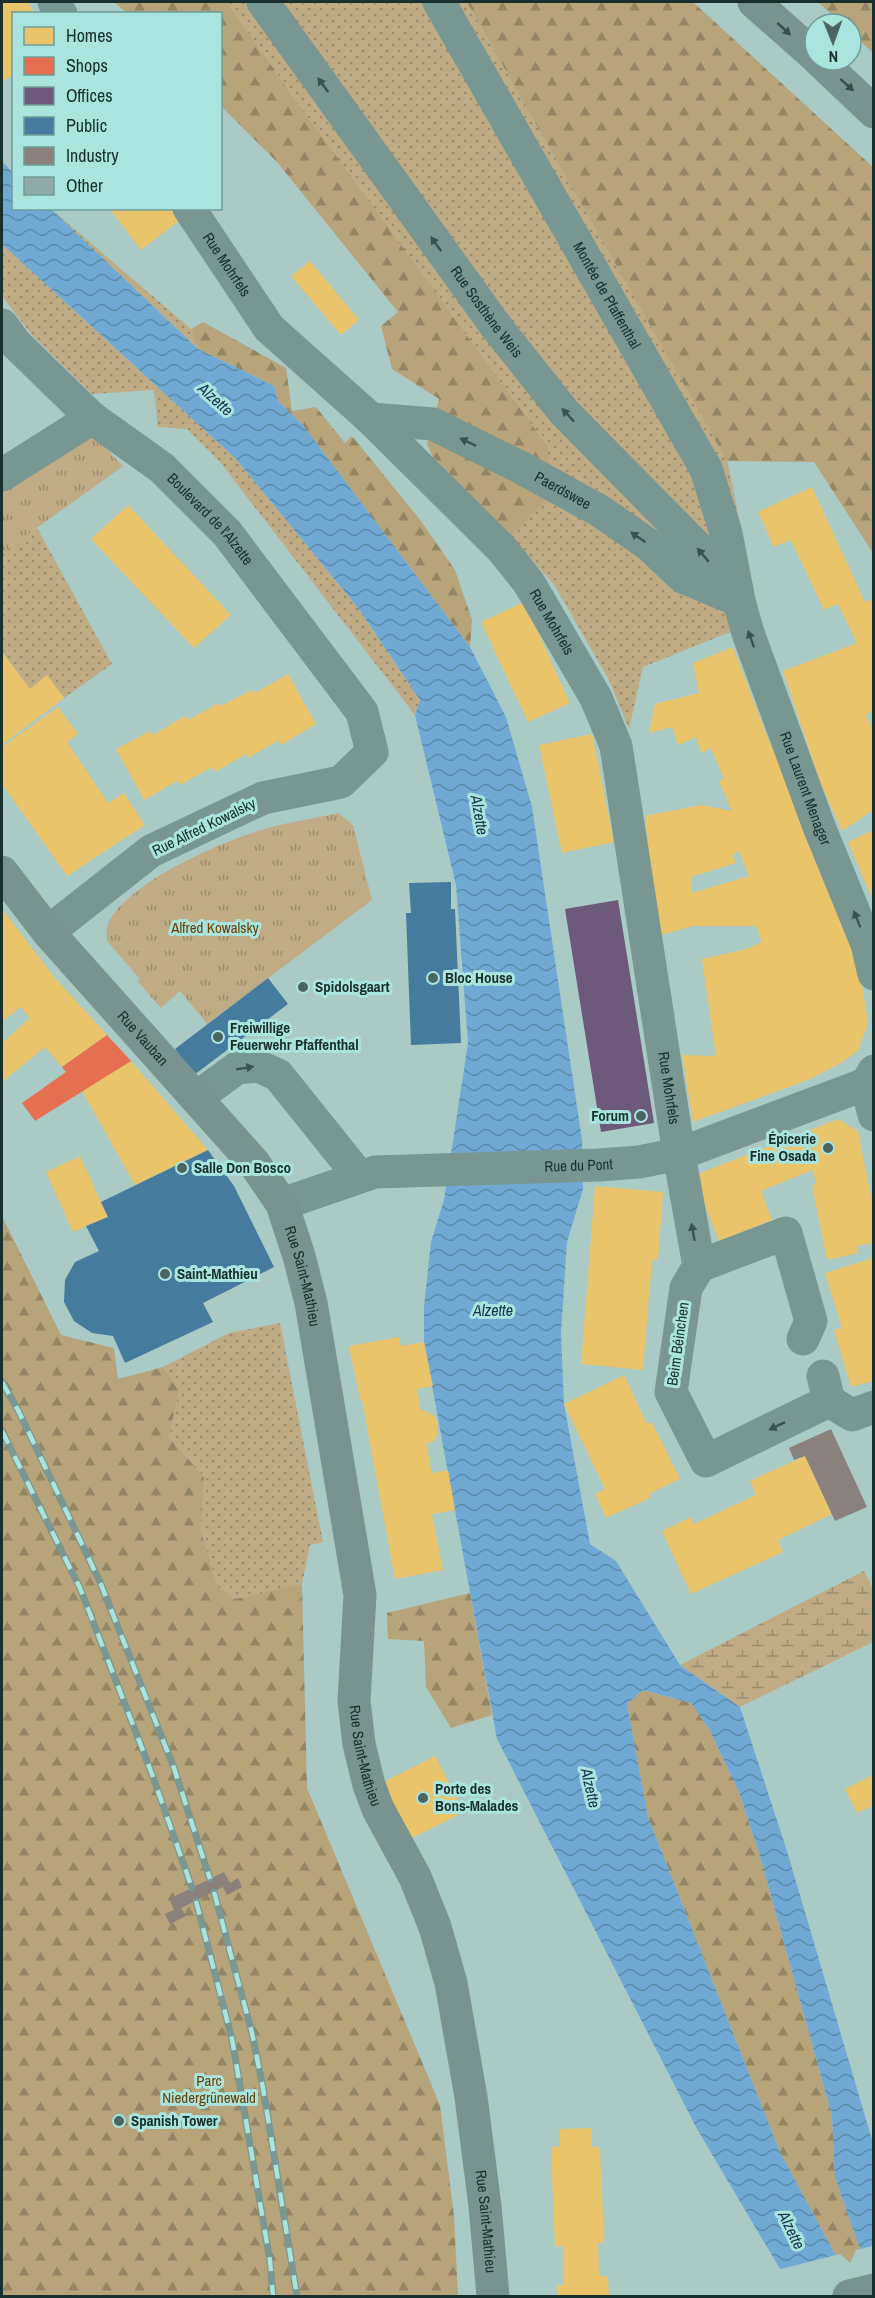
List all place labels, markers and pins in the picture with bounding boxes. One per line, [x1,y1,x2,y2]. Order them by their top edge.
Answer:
place label: Bloc House [445,967,513,988]
marker: Bloc House [426,971,440,985]
place label: Spidolsgaart [315,976,390,997]
marker: Spidolsgaart [296,980,310,994]
place label: Freiwillige Feuerwehr Pfaffenthal [230,1017,359,1055]
marker: Freiwillige Feuerwehr Pfaffenthal [211,1030,225,1044]
place label: Forum [591,1105,629,1126]
marker: Forum [634,1109,648,1123]
place label: Épicerie Fine Osada [750,1128,816,1166]
marker: Épicerie Fine Osada [821,1141,835,1155]
place label: Salle Don Bosco [194,1157,291,1178]
marker: Salle Don Bosco [175,1161,189,1175]
place label: Saint-Mathieu [177,1263,258,1284]
marker: Saint-Mathieu [158,1267,172,1281]
place label: Porte des Bons-Malades [435,1778,519,1816]
marker: Porte des Bons-Malades [416,1791,430,1805]
place label: Spanish Tower [131,2110,218,2131]
marker: Spanish Tower [112,2114,126,2128]

